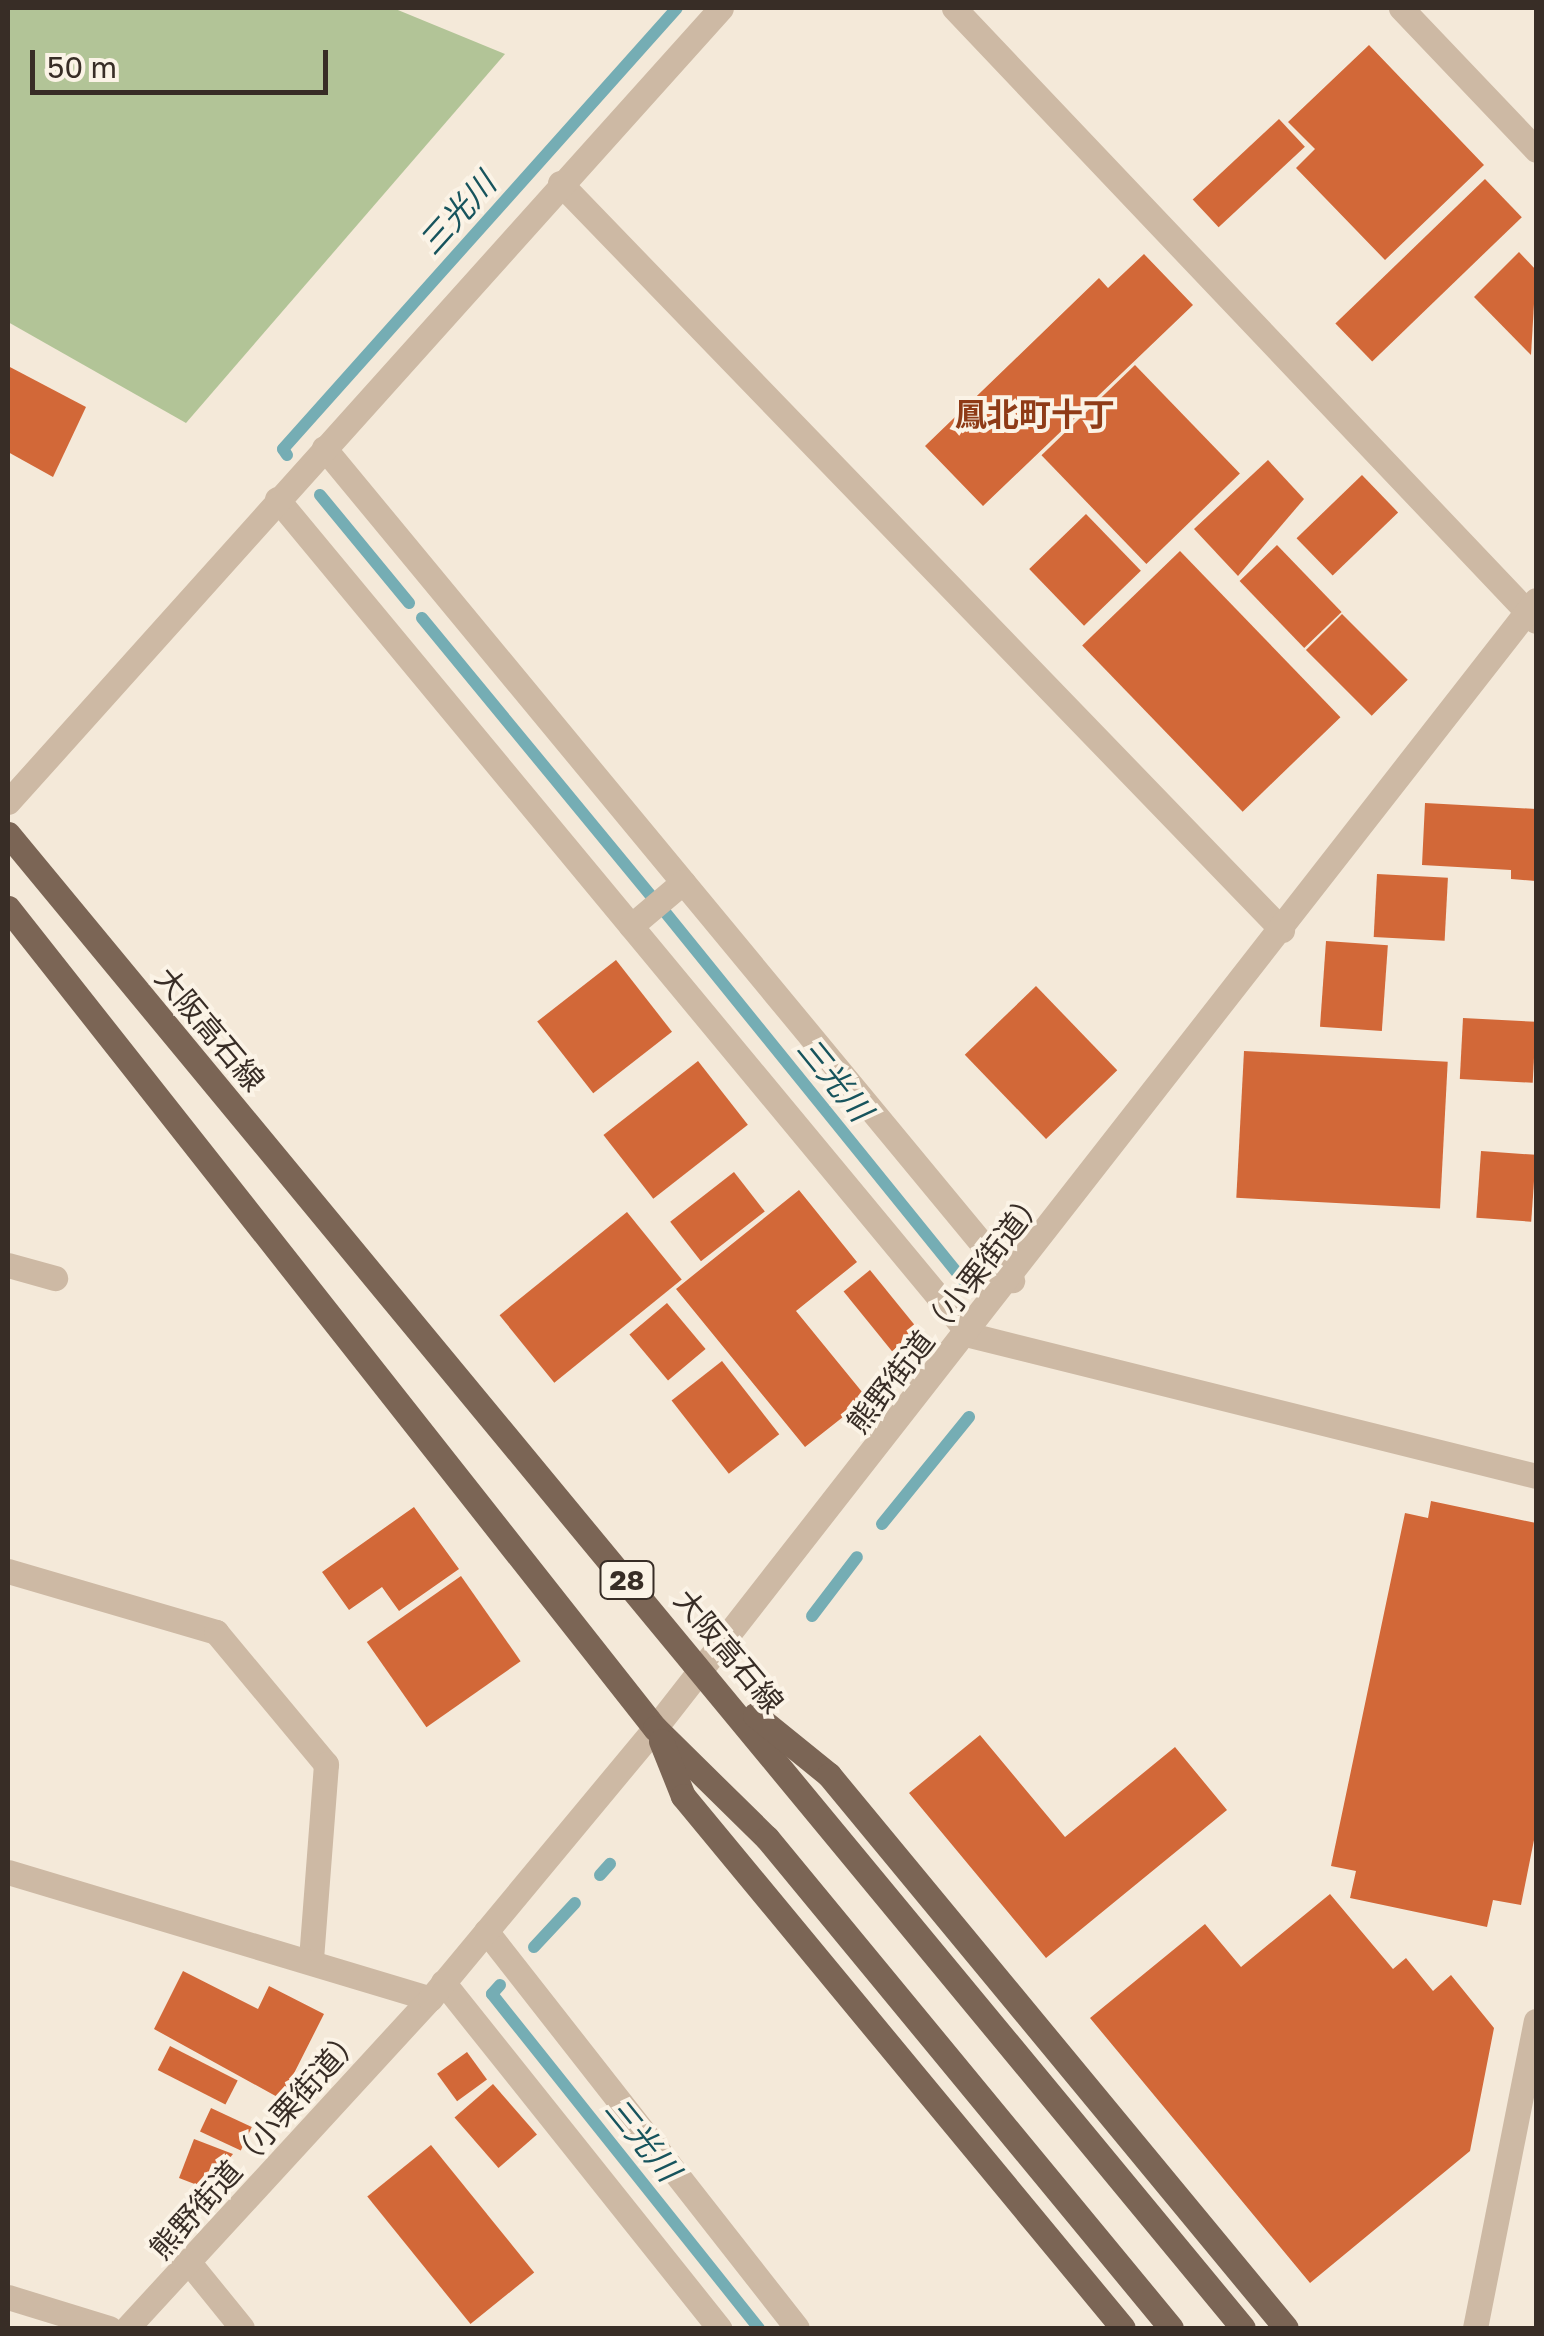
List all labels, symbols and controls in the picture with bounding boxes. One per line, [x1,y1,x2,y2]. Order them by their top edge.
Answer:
scale bar [35,30,332,92]
text: 50 m [47,49,117,85]
water label: 三光川 [411,164,503,262]
district label: 鳳北町十丁 [955,395,1115,433]
street label: 大阪高石線 [148,960,272,1098]
water label: 三光川 [790,1030,880,1128]
street label: 熊野街道（小栗街道） [839,1182,1053,1440]
road number: 28 [600,1557,654,1603]
street label: 大阪高石線 [667,1582,791,1720]
street label: 熊野街道（小栗街道） [142,2019,370,2267]
water label: 三光川 [598,2090,688,2188]

